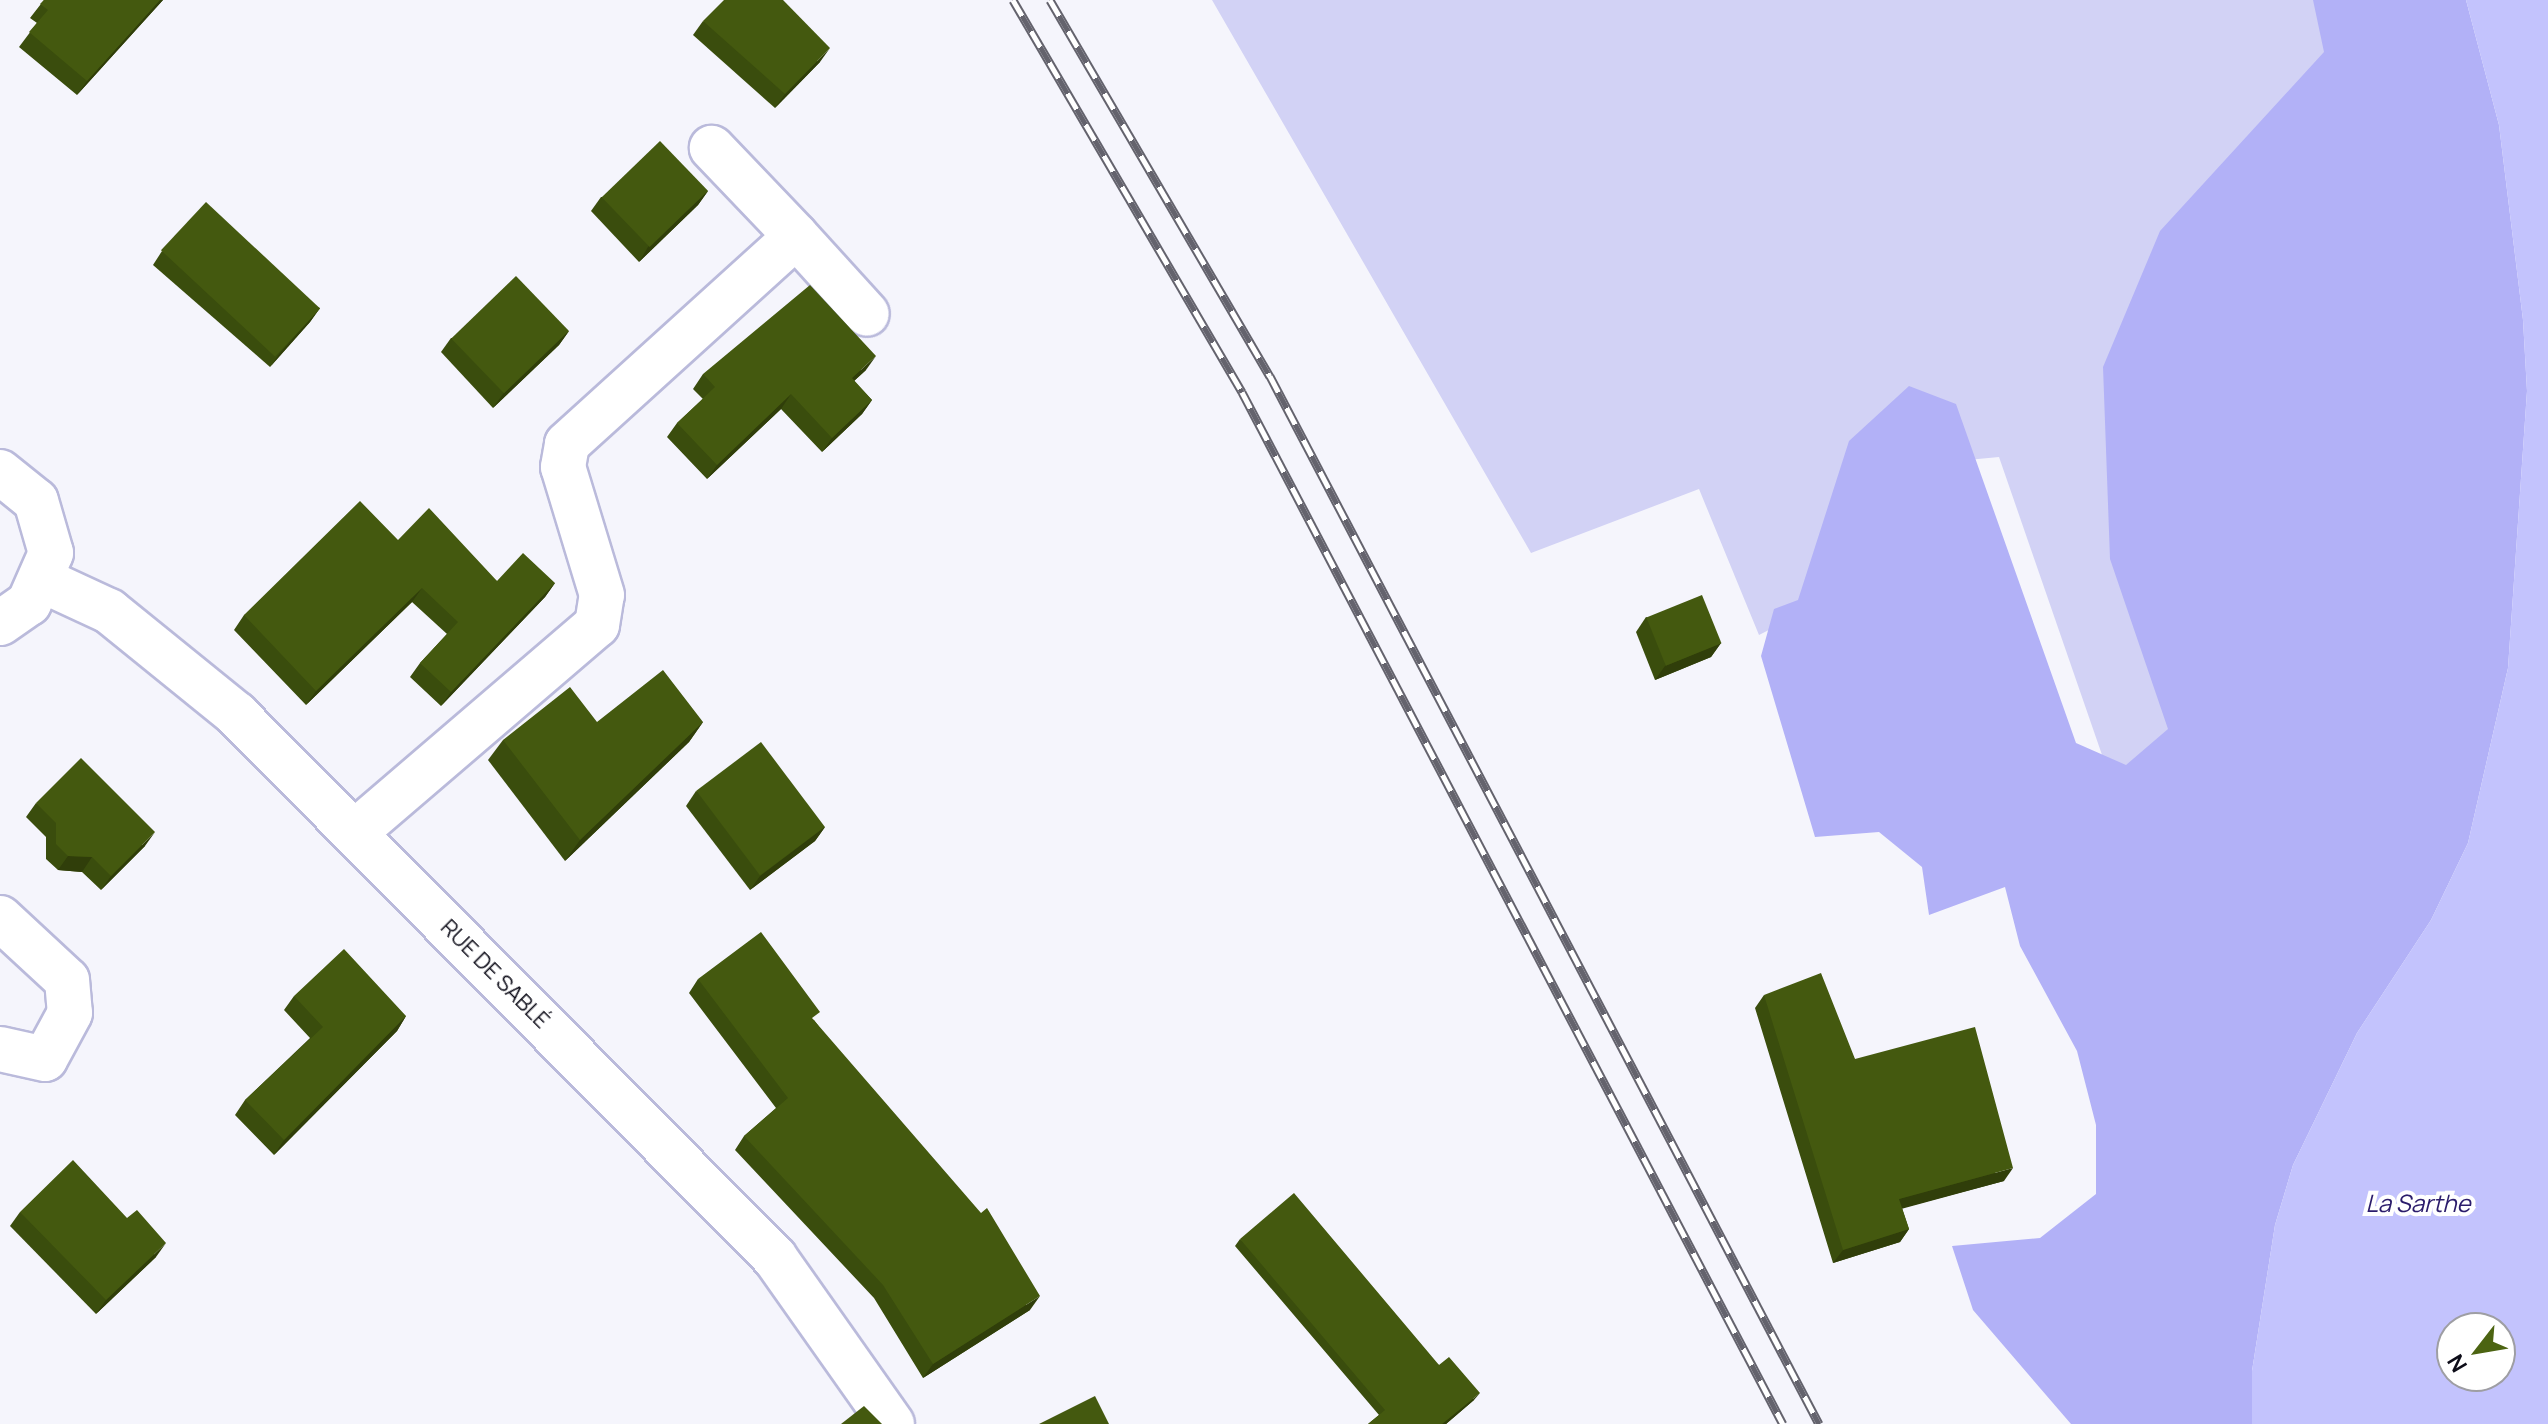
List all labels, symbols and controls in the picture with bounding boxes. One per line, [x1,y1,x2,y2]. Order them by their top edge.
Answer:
street label: RUE DE SABLÉ [435,914,555,1034]
water label: La Sarthe [2365,1189,2471,1217]
north arrow [2436,1312,2516,1392]
text: N [2440,1349,2474,1378]

